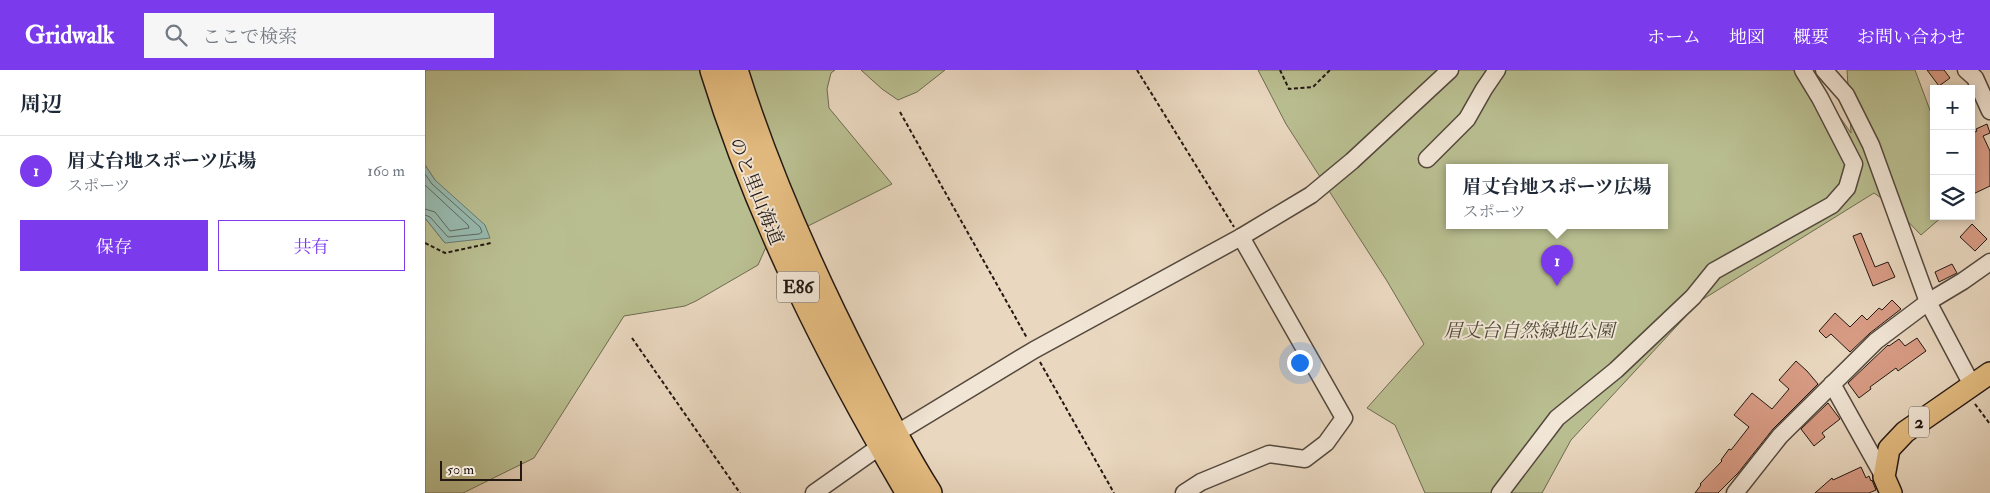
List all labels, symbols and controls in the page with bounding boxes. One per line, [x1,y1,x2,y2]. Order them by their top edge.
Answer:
search box [144,13,494,58]
text: Gridwalk [25,20,114,51]
icon: search [162,21,190,49]
text: ここで検索 [202,25,297,49]
text: ホーム [1647,26,1701,49]
text: 地図 [1729,26,1765,49]
text: 概要 [1793,26,1829,49]
text: お問い合わせ [1857,26,1965,49]
map controls [1930,85,1975,220]
button: + [1930,85,1975,130]
text: 周辺 [20,91,62,118]
button: − [1930,130,1975,175]
street label: のと里山海道 [724,134,789,249]
text: 眉丈台地スポーツ広場 [67,149,256,173]
text: 1 [33,161,39,181]
text: 160 m [367,161,405,181]
popup [1446,164,1668,229]
text: 眉丈台地スポーツ広場 [1462,175,1652,199]
button: layers [1930,175,1975,220]
text: スポーツ [67,176,130,196]
text: スポーツ [1462,202,1526,222]
button: 保存 [20,220,208,271]
button: 共有 [218,220,405,271]
pin: 1 [1541,245,1573,286]
road number: E86 [777,272,819,302]
park label: 眉丈台自然緑地公園 [1443,319,1617,343]
your location [1287,350,1313,376]
road number: 2 [1909,407,1929,438]
scale bar [440,458,523,481]
text: 50 m [447,461,474,478]

